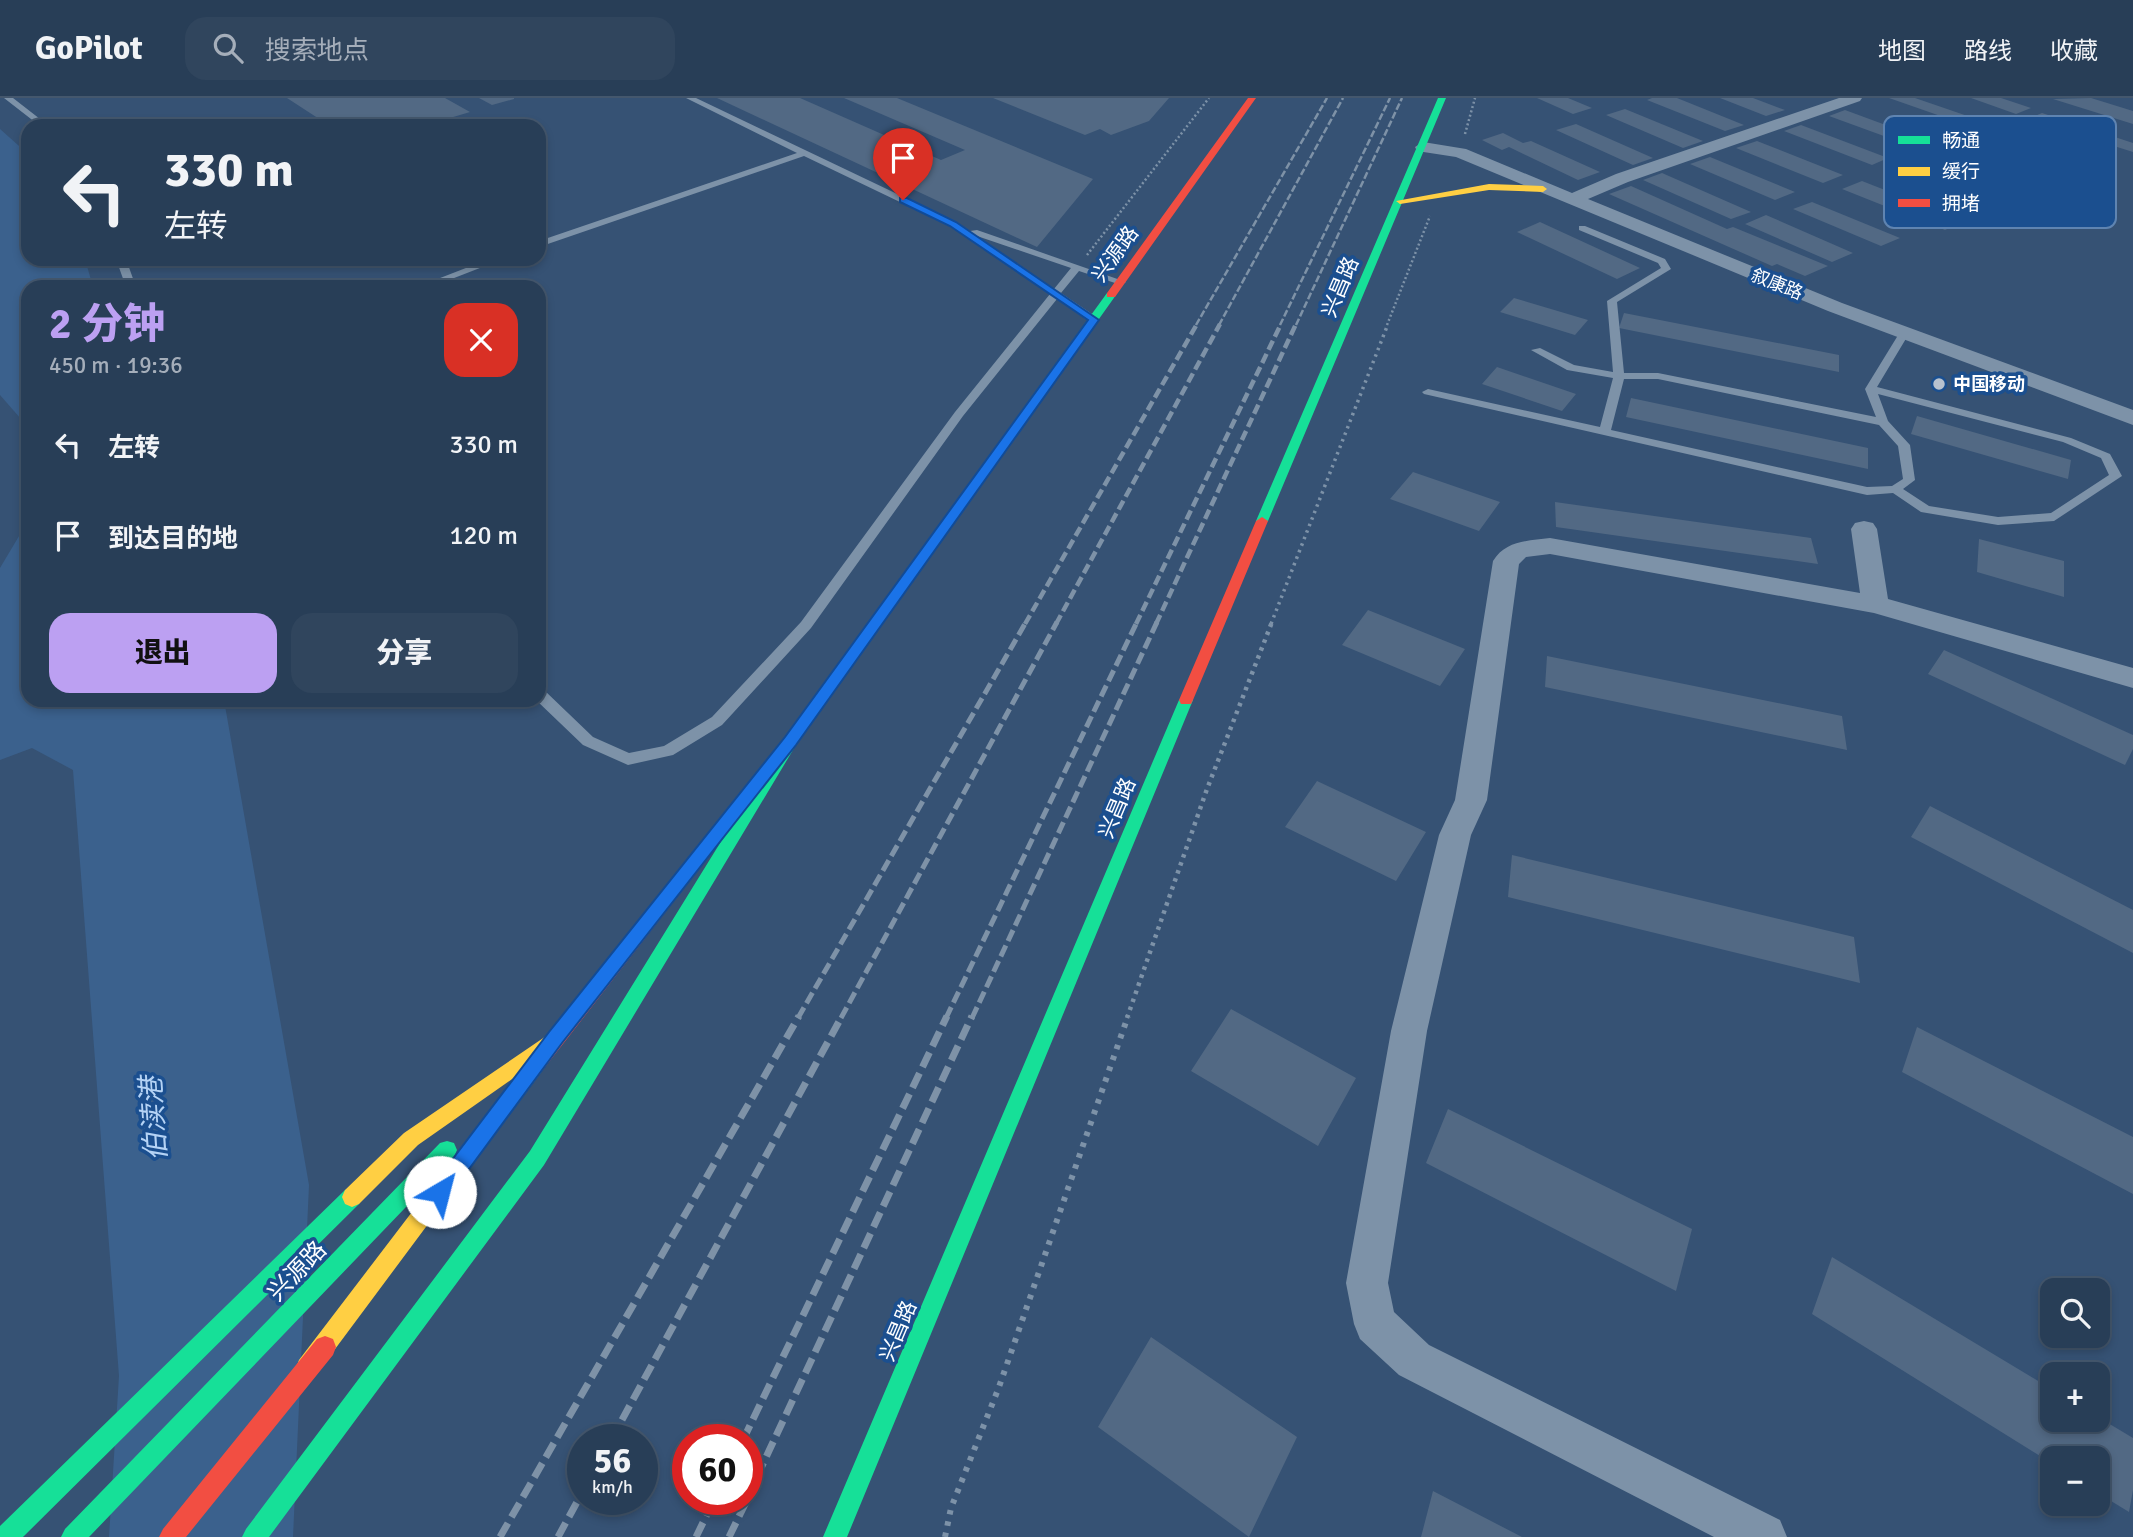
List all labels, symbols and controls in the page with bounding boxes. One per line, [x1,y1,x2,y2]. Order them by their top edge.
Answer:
search box [185,17,675,80]
text: GoPilot [35,28,143,69]
icon: search [209,29,247,67]
text: 搜索地点 [265,35,369,67]
text: 地图 [1878,36,1926,66]
text: 路线 [1964,36,2012,66]
text: 收藏 [2050,36,2098,66]
legend [1884,116,2116,228]
pin [873,128,933,200]
text: 畅通 [1942,129,1980,153]
icon: arrive [884,139,922,177]
text: 330 m [164,140,294,200]
icon: left [49,147,140,238]
text: 缓行 [1942,160,1980,184]
text: 拥堵 [1942,192,1980,216]
text: 左转 [164,207,228,246]
street label: 兴源路 [1086,221,1144,287]
street label: 兴昌路 [1316,253,1364,321]
street label: 叙康路 [1748,264,1806,304]
text: 2 分钟 [49,299,165,350]
button: close [444,303,518,377]
text: 450 m · 19:36 [49,351,183,380]
place label: 中国移动 [1953,373,2025,395]
marker: 中国移动 [1931,376,1947,392]
icon: left [49,426,87,464]
text: 330 m [449,429,518,461]
text: 左转 [108,432,160,464]
icon: arrive [49,517,87,555]
text: 120 m [449,520,518,552]
text: 到达目的地 [108,523,238,555]
button: 退出 [49,613,277,693]
button: 分享 [291,613,518,693]
street label: 兴昌路 [1093,774,1141,842]
water label: 伯渎港 [134,1072,174,1162]
position arrow [403,1155,477,1229]
street label: 兴源路 [261,1235,333,1307]
map controls [2040,1278,2110,1516]
button: search [2040,1278,2110,1348]
street label: 兴昌路 [874,1297,922,1365]
button: + [2040,1362,2110,1432]
speed limit sign: 60 [672,1424,763,1515]
text: 56 [594,1439,631,1482]
button: − [2040,1446,2110,1516]
text: km/h [592,1476,633,1498]

